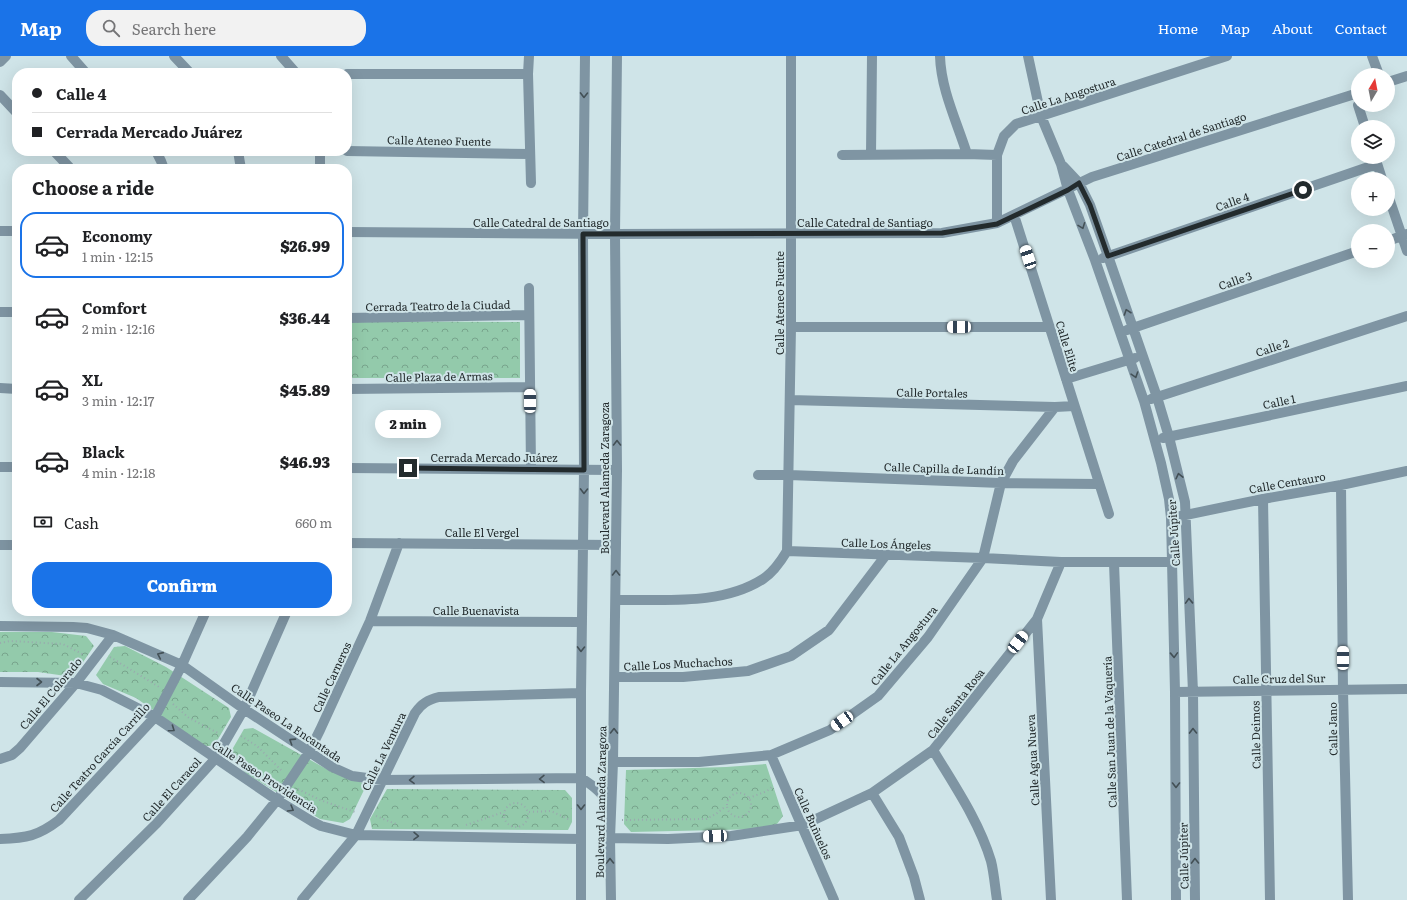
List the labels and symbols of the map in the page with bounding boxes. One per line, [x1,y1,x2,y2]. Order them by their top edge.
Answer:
north arrow [1351,68,1395,112]
street label: Calle La Angostura [1019,72,1117,118]
one-way arrow [580,92,588,98]
street label: Calle Catedral de Santiago [1114,107,1248,165]
street label: Calle Ateneo Fuente [387,131,491,149]
route start [1294,181,1312,199]
street label: Calle 4 [1213,188,1251,214]
street label: Calle Catedral de Santiago [473,214,609,230]
street label: Calle Catedral de Santiago [797,214,933,230]
one-way arrow [1078,223,1086,230]
car [1019,244,1037,270]
street label: Calle Ateneo Fuente [771,251,787,355]
street label: Calle 3 [1216,267,1254,293]
street label: Cerrada Teatro de la Ciudad [365,296,511,314]
one-way arrow [1124,308,1132,315]
street label: Calle Elite [1053,318,1083,374]
car [947,321,971,333]
street label: Calle 2 [1253,334,1291,360]
street label: Calle Plaza de Armas [385,367,493,385]
one-way arrow [1130,371,1139,378]
street label: Calle Portales [896,383,968,401]
car [524,389,536,413]
street label: Calle 1 [1261,390,1297,412]
street label: Boulevard Alameda Zaragoza [596,402,612,554]
callout: 2 min [375,410,441,438]
one-way arrow [613,440,621,446]
street label: Cerrada Mercado Juárez [430,449,558,465]
street label: Calle Capilla de Landín [884,458,1004,478]
route end [399,459,417,477]
street label: Calle Centauro [1247,467,1327,497]
one-way arrow [1175,473,1183,479]
one-way arrow [580,488,588,494]
street label: Calle Júpiter [1163,498,1183,567]
street label: Calle El Vergel [445,524,520,540]
street label: Calle Los Ángeles [841,533,931,553]
one-way arrow [612,570,620,576]
one-way arrow [1185,598,1194,604]
street label: Calle Buenavista [433,602,519,618]
street label: Calle La Angostura [866,602,940,688]
car [1006,629,1030,655]
street label: Calle Carneros [308,639,354,715]
one-way arrow [577,646,585,652]
car [1337,646,1349,670]
one-way arrow [156,652,163,660]
street label: Calle Los Muchachos [623,652,733,674]
one-way arrow [1170,652,1179,658]
street label: Calle El Colorado [15,654,85,732]
street label: Calle San Juan de la Vaquería [1098,656,1120,808]
street label: Calle Santa Rosa [922,664,988,742]
street label: Calle Cruz del Sur [1232,669,1326,687]
one-way arrow [36,678,42,686]
street label: Calle Paseo La Encantada [228,679,346,765]
street label: Calle Teatro García Carrillo [45,699,153,815]
street label: Calle Deimos [1246,701,1264,769]
street label: Calle Jano [1324,702,1340,756]
street label: Calle La Ventura [357,709,409,793]
car [829,709,855,733]
street label: Calle Agua Nueva [1022,714,1042,806]
one-way arrow [168,724,175,732]
street label: Boulevard Alameda Zaragoza [591,726,609,878]
one-way arrow [610,728,618,734]
one-way arrow [1189,728,1197,734]
street label: Calle Paseo Providencia [209,736,321,816]
one-way arrow [289,738,296,746]
street label: Calle El Caracol [138,753,204,825]
one-way arrow [539,774,545,783]
one-way arrow [409,776,415,784]
one-way arrow [1172,782,1180,788]
street label: Calle Buñuelos [791,784,837,862]
one-way arrow [287,804,294,811]
one-way arrow [577,804,585,810]
street label: Calle Júpiter [1174,822,1192,890]
car [703,829,727,843]
one-way arrow [413,832,419,840]
one-way arrow [606,858,614,864]
one-way arrow [1191,858,1199,864]

